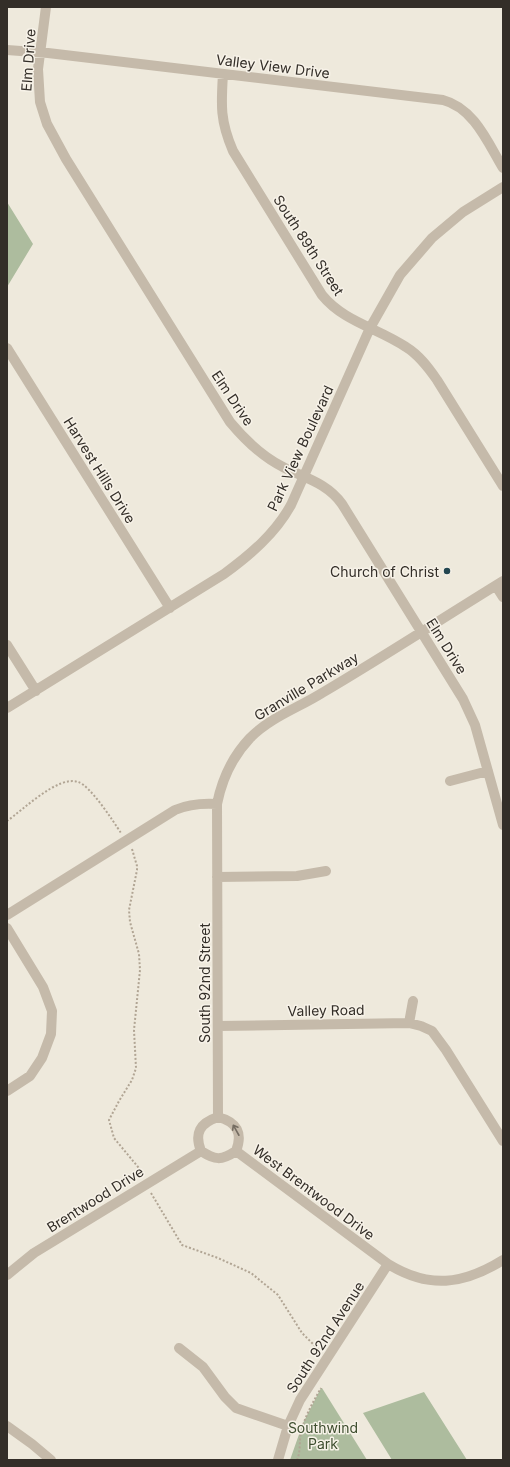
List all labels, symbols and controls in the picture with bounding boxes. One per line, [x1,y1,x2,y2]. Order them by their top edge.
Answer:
street label: Elm Drive [17,28,39,92]
street label: Valley View Drive [215,51,331,81]
street label: South 89th Street [270,192,348,299]
street label: Elm Drive [208,367,258,429]
street label: Park View Boulevard [263,382,337,514]
street label: Harvest Hills Drive [60,414,140,526]
place label: Church of Christ [330,563,439,580]
marker: Church of Christ [442,566,452,576]
street label: Elm Drive [423,615,471,677]
street label: Granville Parkway [251,648,361,724]
street label: South 92nd Street [196,923,213,1043]
street label: Valley Road [287,1001,365,1019]
one-way arrow [231,1124,239,1136]
street label: West Brentwood Drive [250,1141,378,1243]
street label: Brentwood Drive [44,1162,146,1236]
street label: South 92nd Avenue [283,1278,367,1396]
park label: Southwind Park [288,1419,358,1452]

